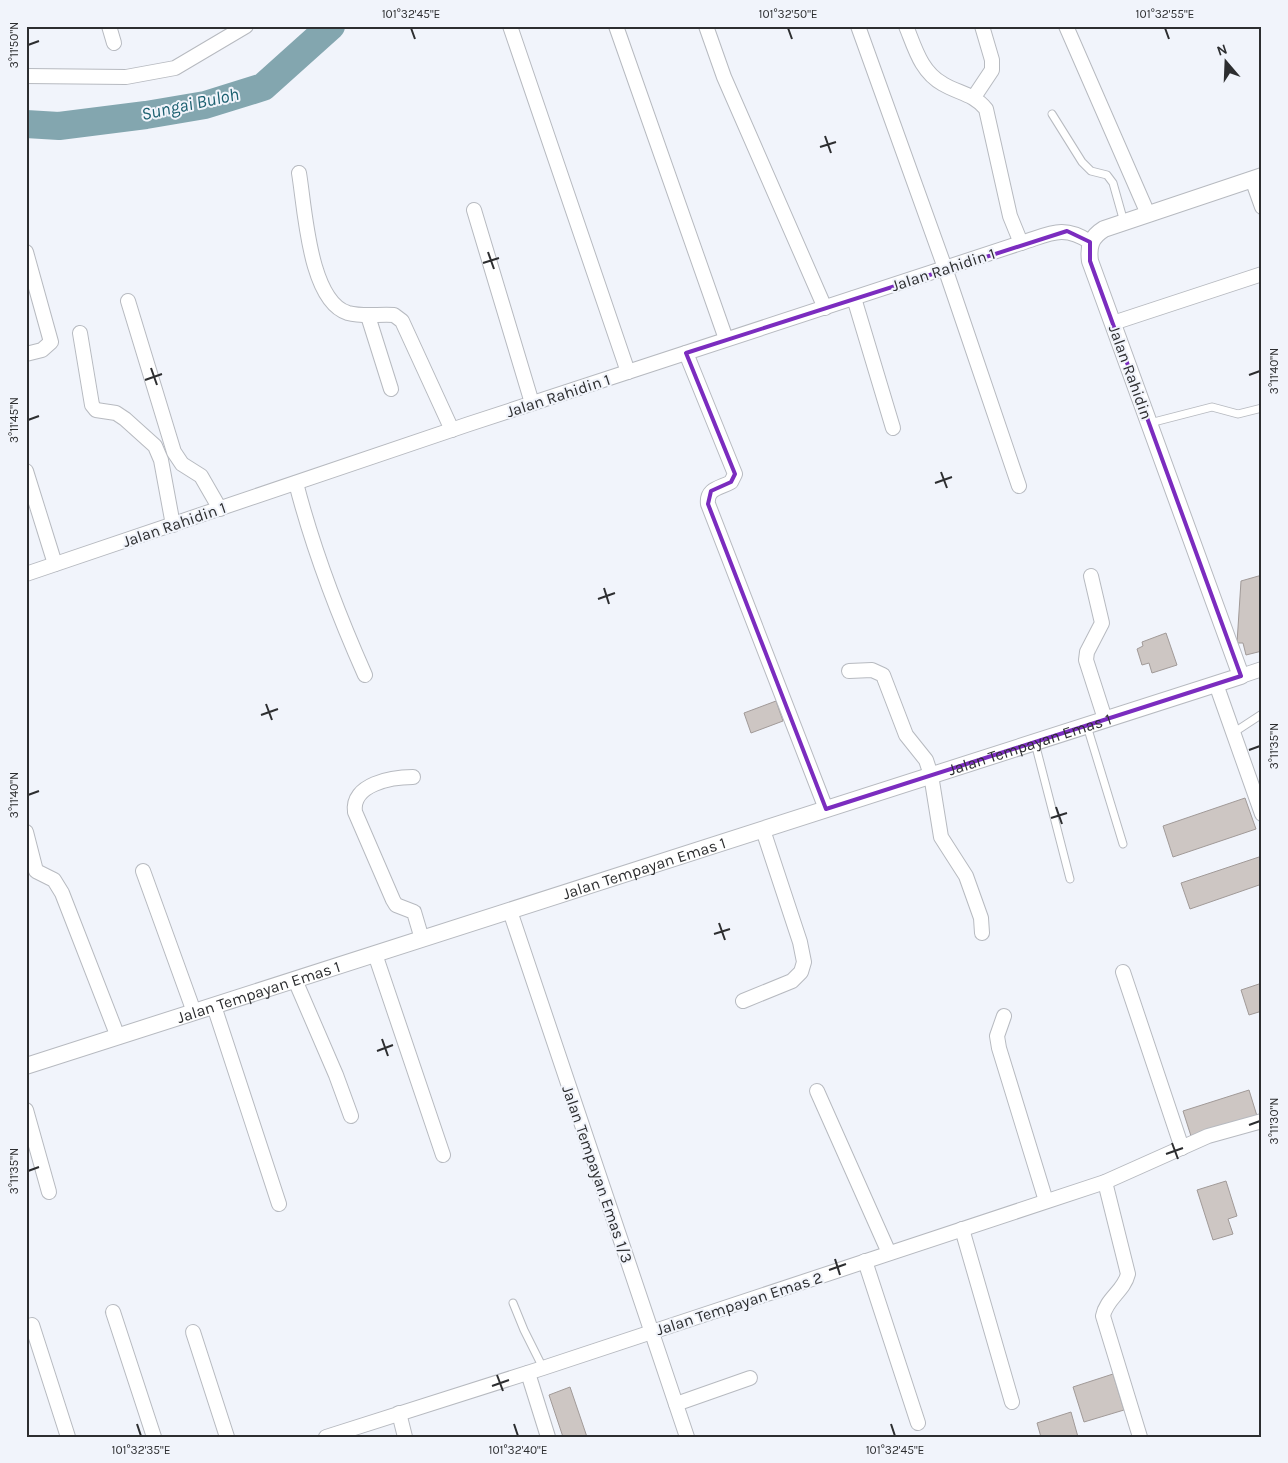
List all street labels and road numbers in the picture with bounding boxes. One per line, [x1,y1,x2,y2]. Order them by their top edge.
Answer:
street label: Jalan Rahidin 1 [889,244,997,295]
street label: Jalan Rahidin [1105,322,1156,422]
street label: Jalan Rahidin 1 [504,370,612,421]
street label: Jalan Rahidin 1 [120,498,228,551]
street label: Jalan Tempayan Emas 1 [946,709,1114,779]
street label: Jalan Tempayan Emas 1 [560,833,728,903]
street label: Jalan Tempayan Emas 1 [175,957,342,1027]
street label: Jalan Tempayan Emas 1/3 [558,1083,637,1265]
street label: Jalan Tempayan Emas 2 [653,1268,825,1339]

